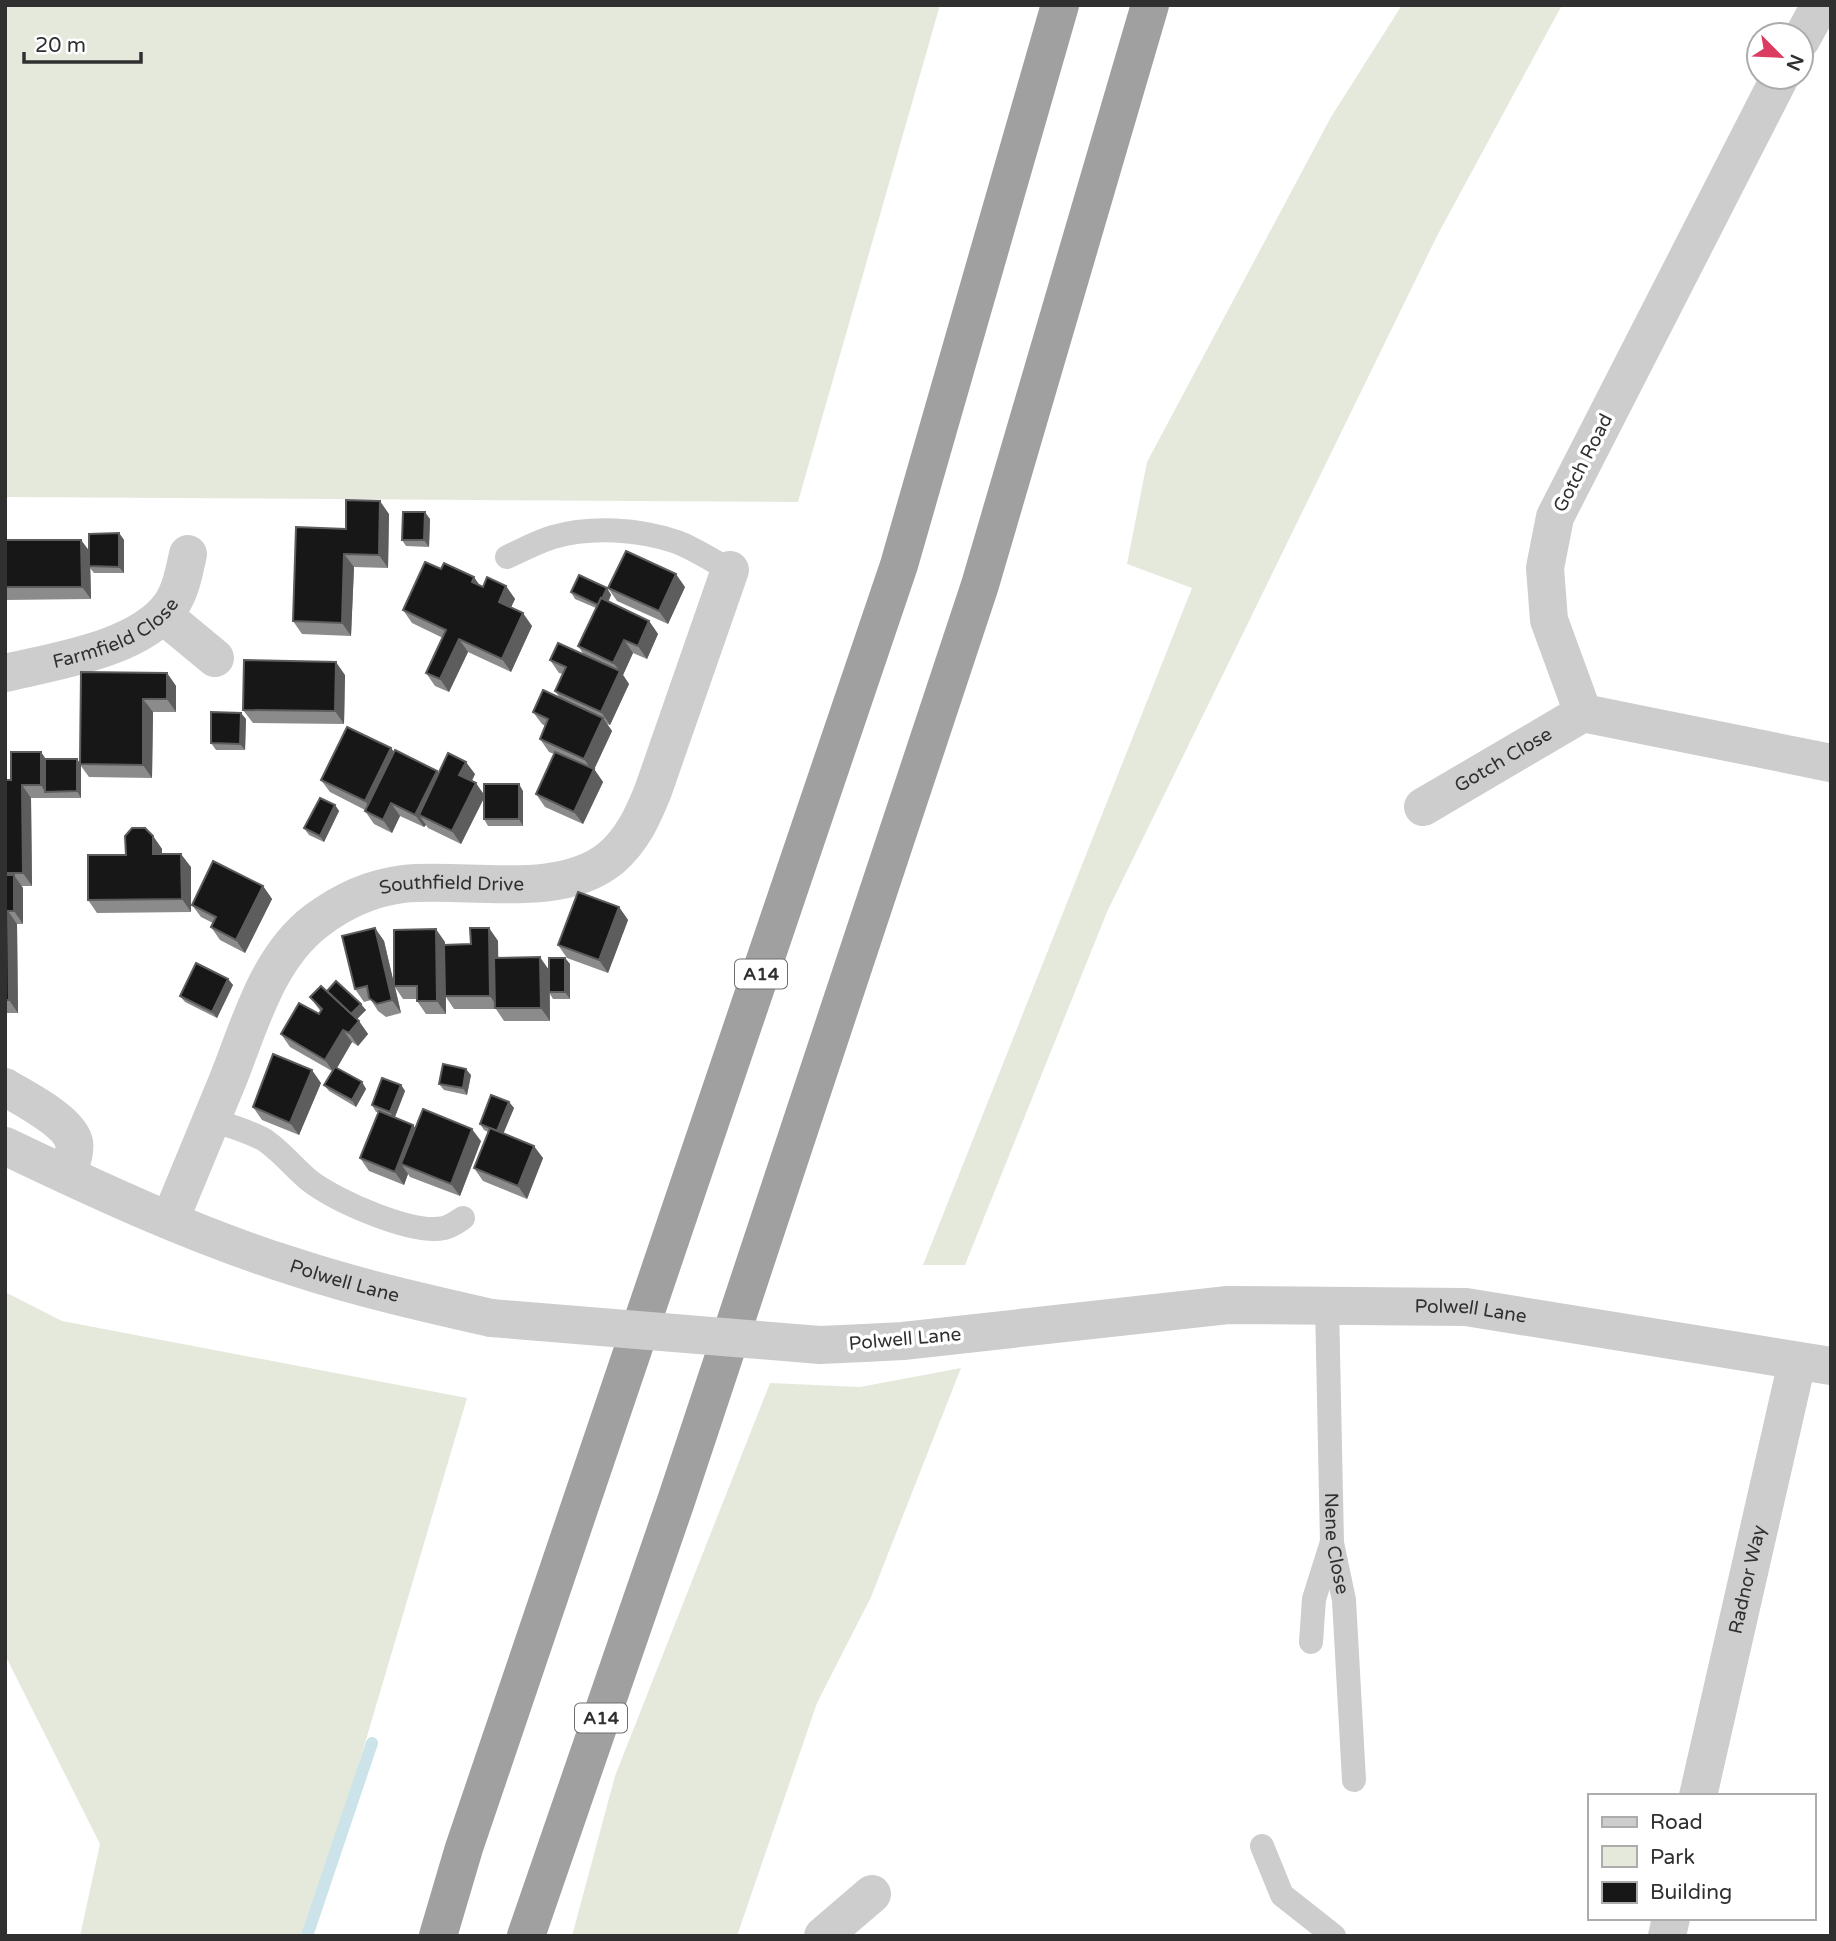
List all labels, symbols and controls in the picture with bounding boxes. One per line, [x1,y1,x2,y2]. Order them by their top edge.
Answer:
scale bar [24,21,142,65]
north arrow [1745,21,1815,91]
text: 20 m [35,33,86,58]
text: N [1781,51,1808,74]
street label: Gotch Road [1549,410,1617,516]
street label: Farmfield Close [51,594,183,673]
street label: Gotch Close [1451,723,1556,797]
street label: Southfield Drive [377,872,524,899]
road number: A14 [735,959,787,988]
street label: Polwell Lane [287,1255,402,1307]
street label: Polwell Lane [1414,1296,1528,1328]
street label: Polwell Lane [848,1323,962,1355]
street label: Nene Close [1320,1492,1354,1596]
street label: Radnor Way [1724,1523,1770,1636]
road number: A14 [575,1703,627,1732]
legend [1588,1794,1815,1920]
text: Road [1650,1810,1703,1835]
text: Park [1650,1845,1695,1870]
text: Building [1650,1880,1732,1905]

